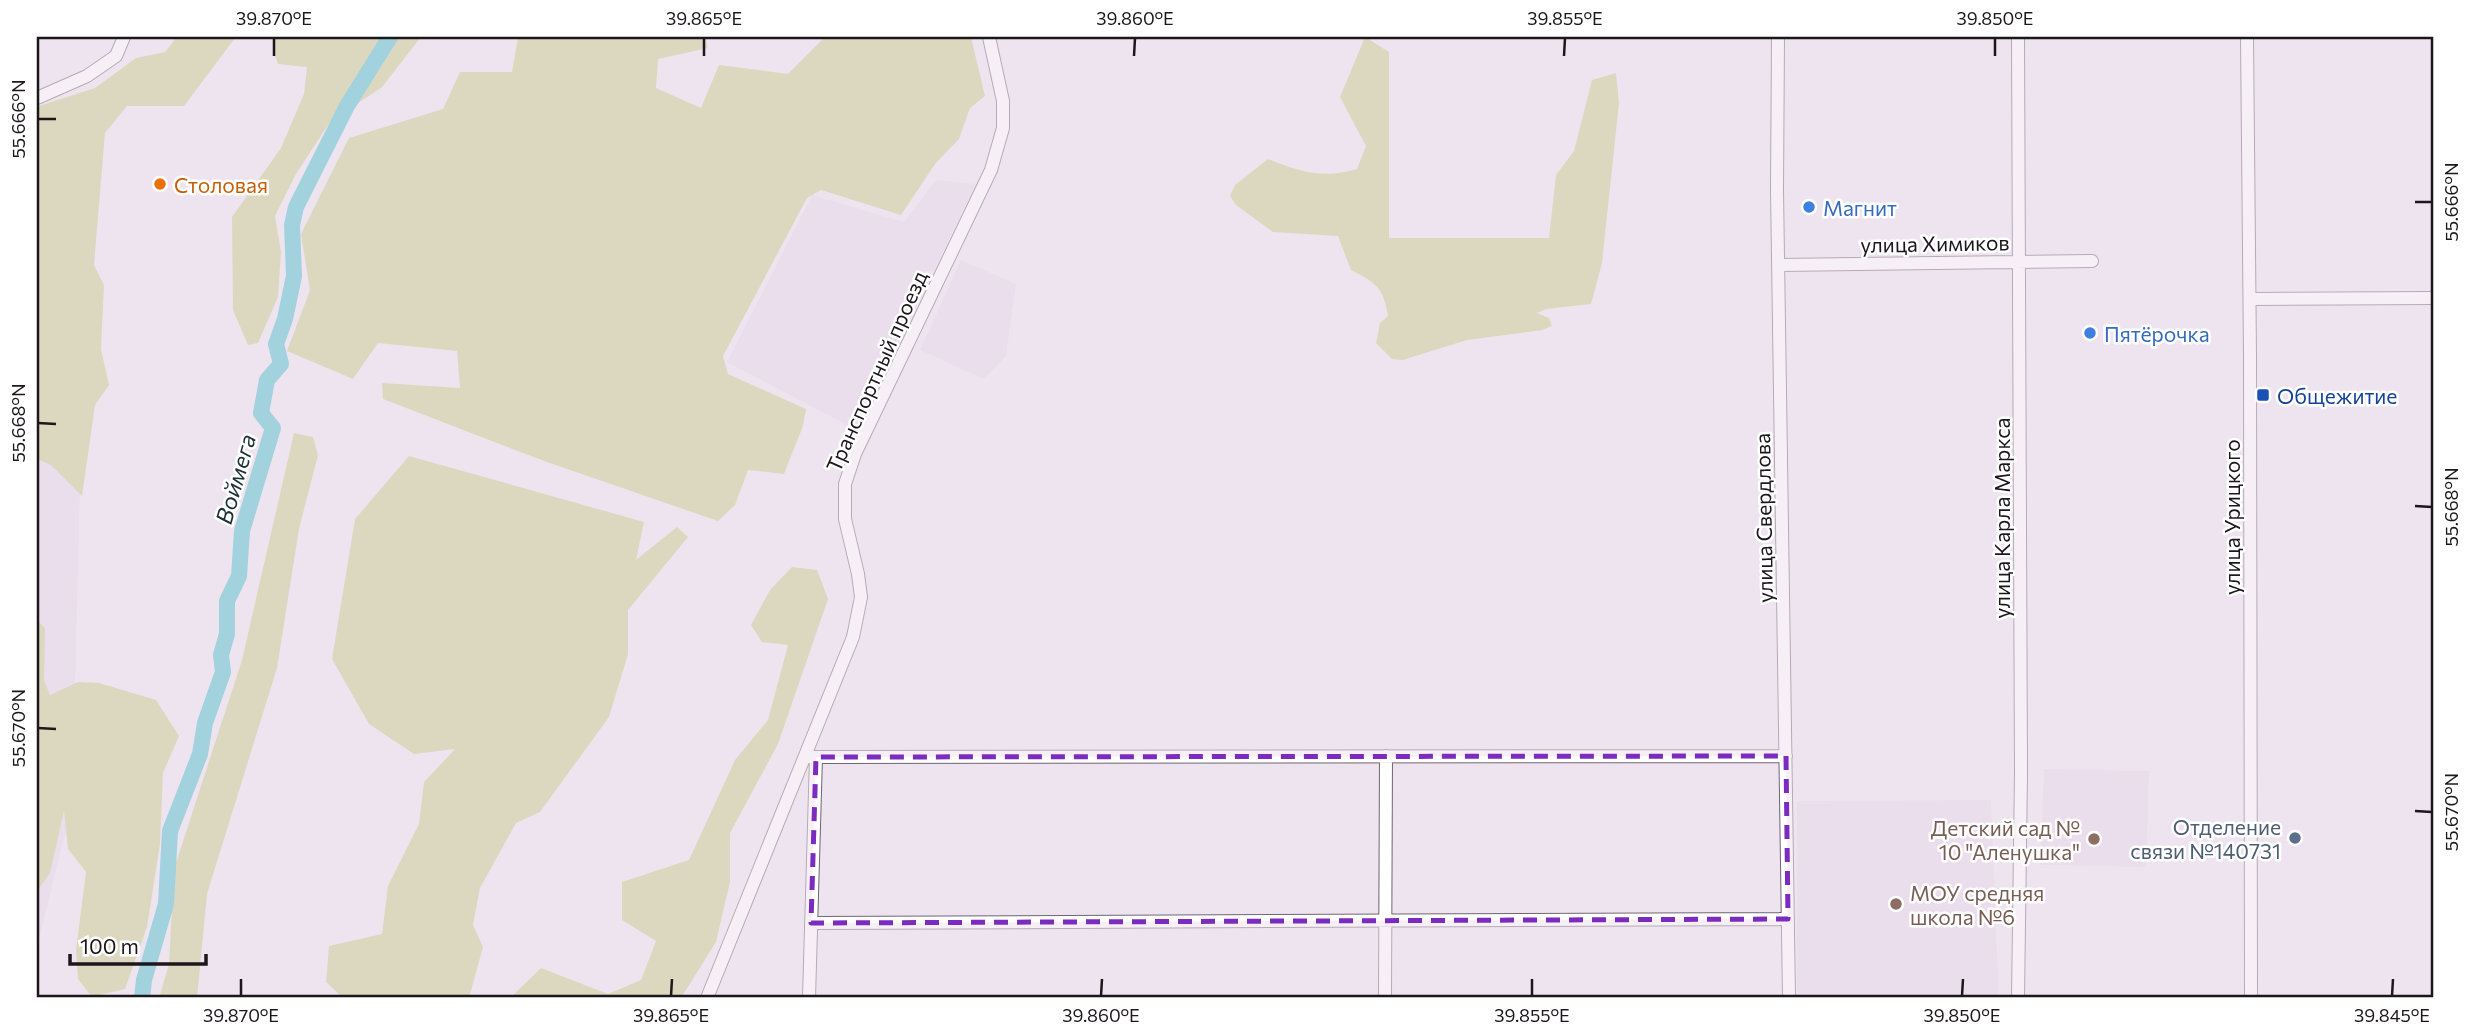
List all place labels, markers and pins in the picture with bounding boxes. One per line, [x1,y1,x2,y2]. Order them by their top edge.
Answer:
place label: Столовая [174,172,268,197]
marker: Столовая [152,176,168,192]
place label: Магнит [1823,195,1897,220]
marker: Магнит [1801,199,1817,215]
place label: Пятёрочка [2104,321,2210,346]
marker: Пятёрочка [2082,325,2098,341]
place label: Общежитие [2277,383,2397,408]
marker: Общежитие [2255,387,2271,403]
place label: Отделение связи №140731 [2130,814,2281,863]
place label: Детский сад № 10 "Аленушка" [1931,815,2080,864]
marker: Отделение связи №140731 [2287,830,2303,846]
marker: Детский сад № 10 "Аленушка" [2086,831,2102,847]
place label: МОУ средняя школа №6 [1910,880,2044,929]
marker: МОУ средняя школа №6 [1888,896,1904,912]

